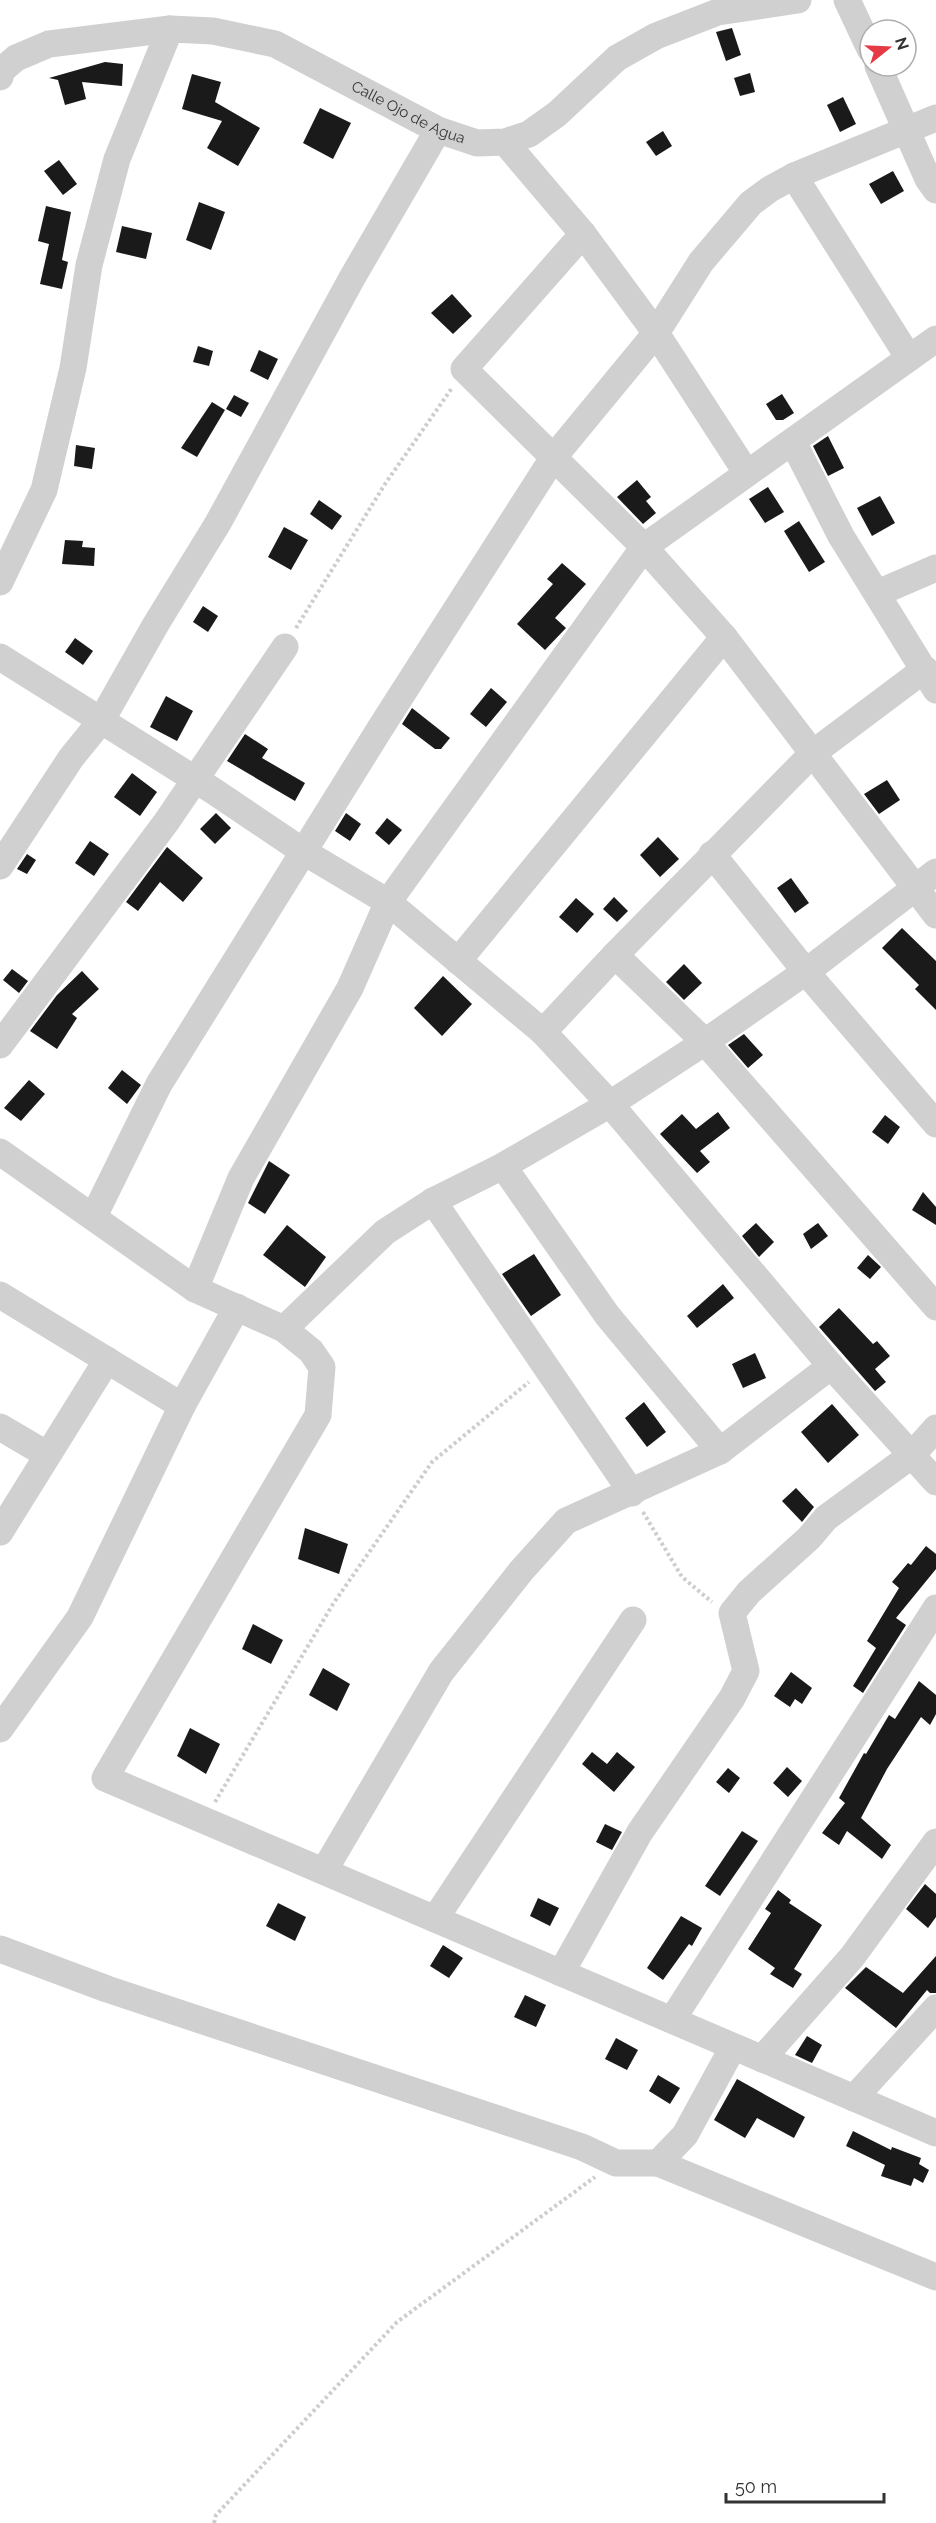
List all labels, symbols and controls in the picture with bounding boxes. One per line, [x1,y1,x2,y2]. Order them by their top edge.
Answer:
north arrow [858,18,918,78]
text: N [891,35,913,52]
street label: Calle Ojo de Agua [348,77,468,147]
scale bar [726,2466,884,2504]
text: 50 m [735,2476,777,2497]

